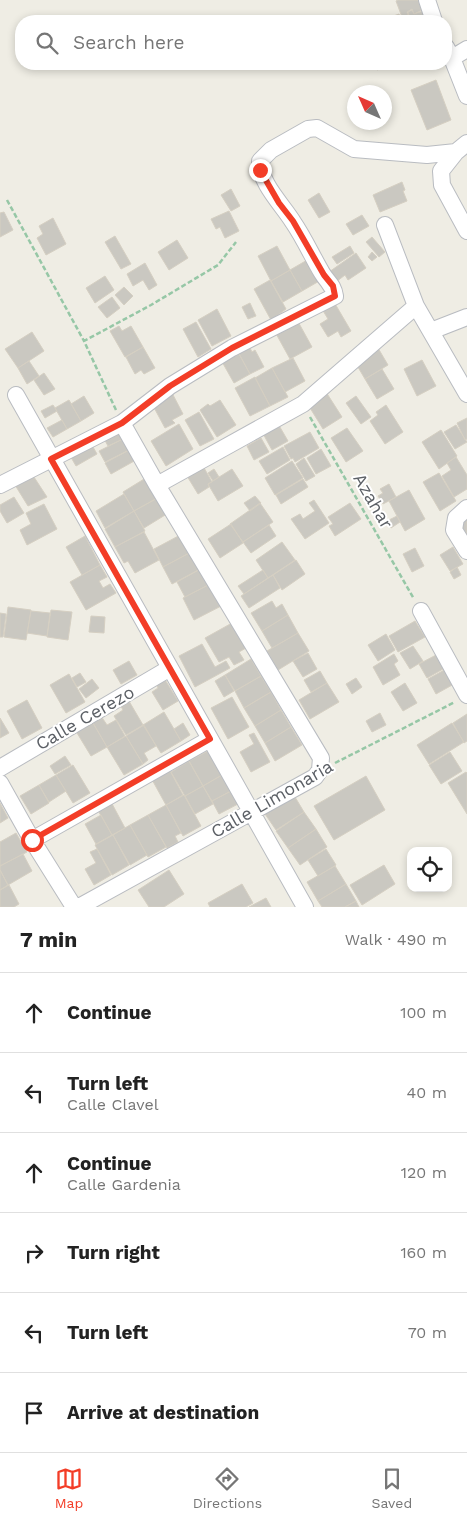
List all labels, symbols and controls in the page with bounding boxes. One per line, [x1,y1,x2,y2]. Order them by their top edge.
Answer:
search box [15,15,452,70]
icon: search [33,29,61,57]
text: Search here [73,31,184,54]
north arrow [347,85,392,130]
route end [249,159,272,182]
street label: Azahar [349,469,398,532]
street label: Calle Cerezo [32,681,138,754]
street label: Calle Limonaria [207,755,336,842]
route start [21,829,44,852]
map controls [407,847,452,892]
button: locate [407,847,452,892]
text: 7 min [20,927,77,952]
text: Walk · 490 m [345,930,447,949]
icon: ahead [20,999,48,1027]
text: Continue [67,1001,151,1024]
text: 100 m [400,1003,447,1022]
text: Turn left [67,1072,148,1095]
icon: left [20,1079,48,1107]
text: 40 m [407,1083,447,1102]
text: Calle Clavel [67,1095,159,1114]
text: Continue [67,1152,151,1175]
icon: ahead [20,1159,48,1187]
text: 120 m [401,1163,447,1182]
text: Calle Gardenia [67,1175,181,1194]
icon: right [20,1239,48,1267]
text: Turn right [67,1241,160,1264]
text: 160 m [400,1243,447,1262]
icon: left [20,1319,48,1347]
text: Turn left [67,1321,148,1344]
text: 70 m [408,1323,447,1342]
icon: arrive [20,1399,48,1427]
text: Arrive at destination [67,1401,259,1424]
tab: Map [55,1465,83,1511]
tab: Directions [193,1465,262,1511]
tab: Saved [372,1465,412,1511]

